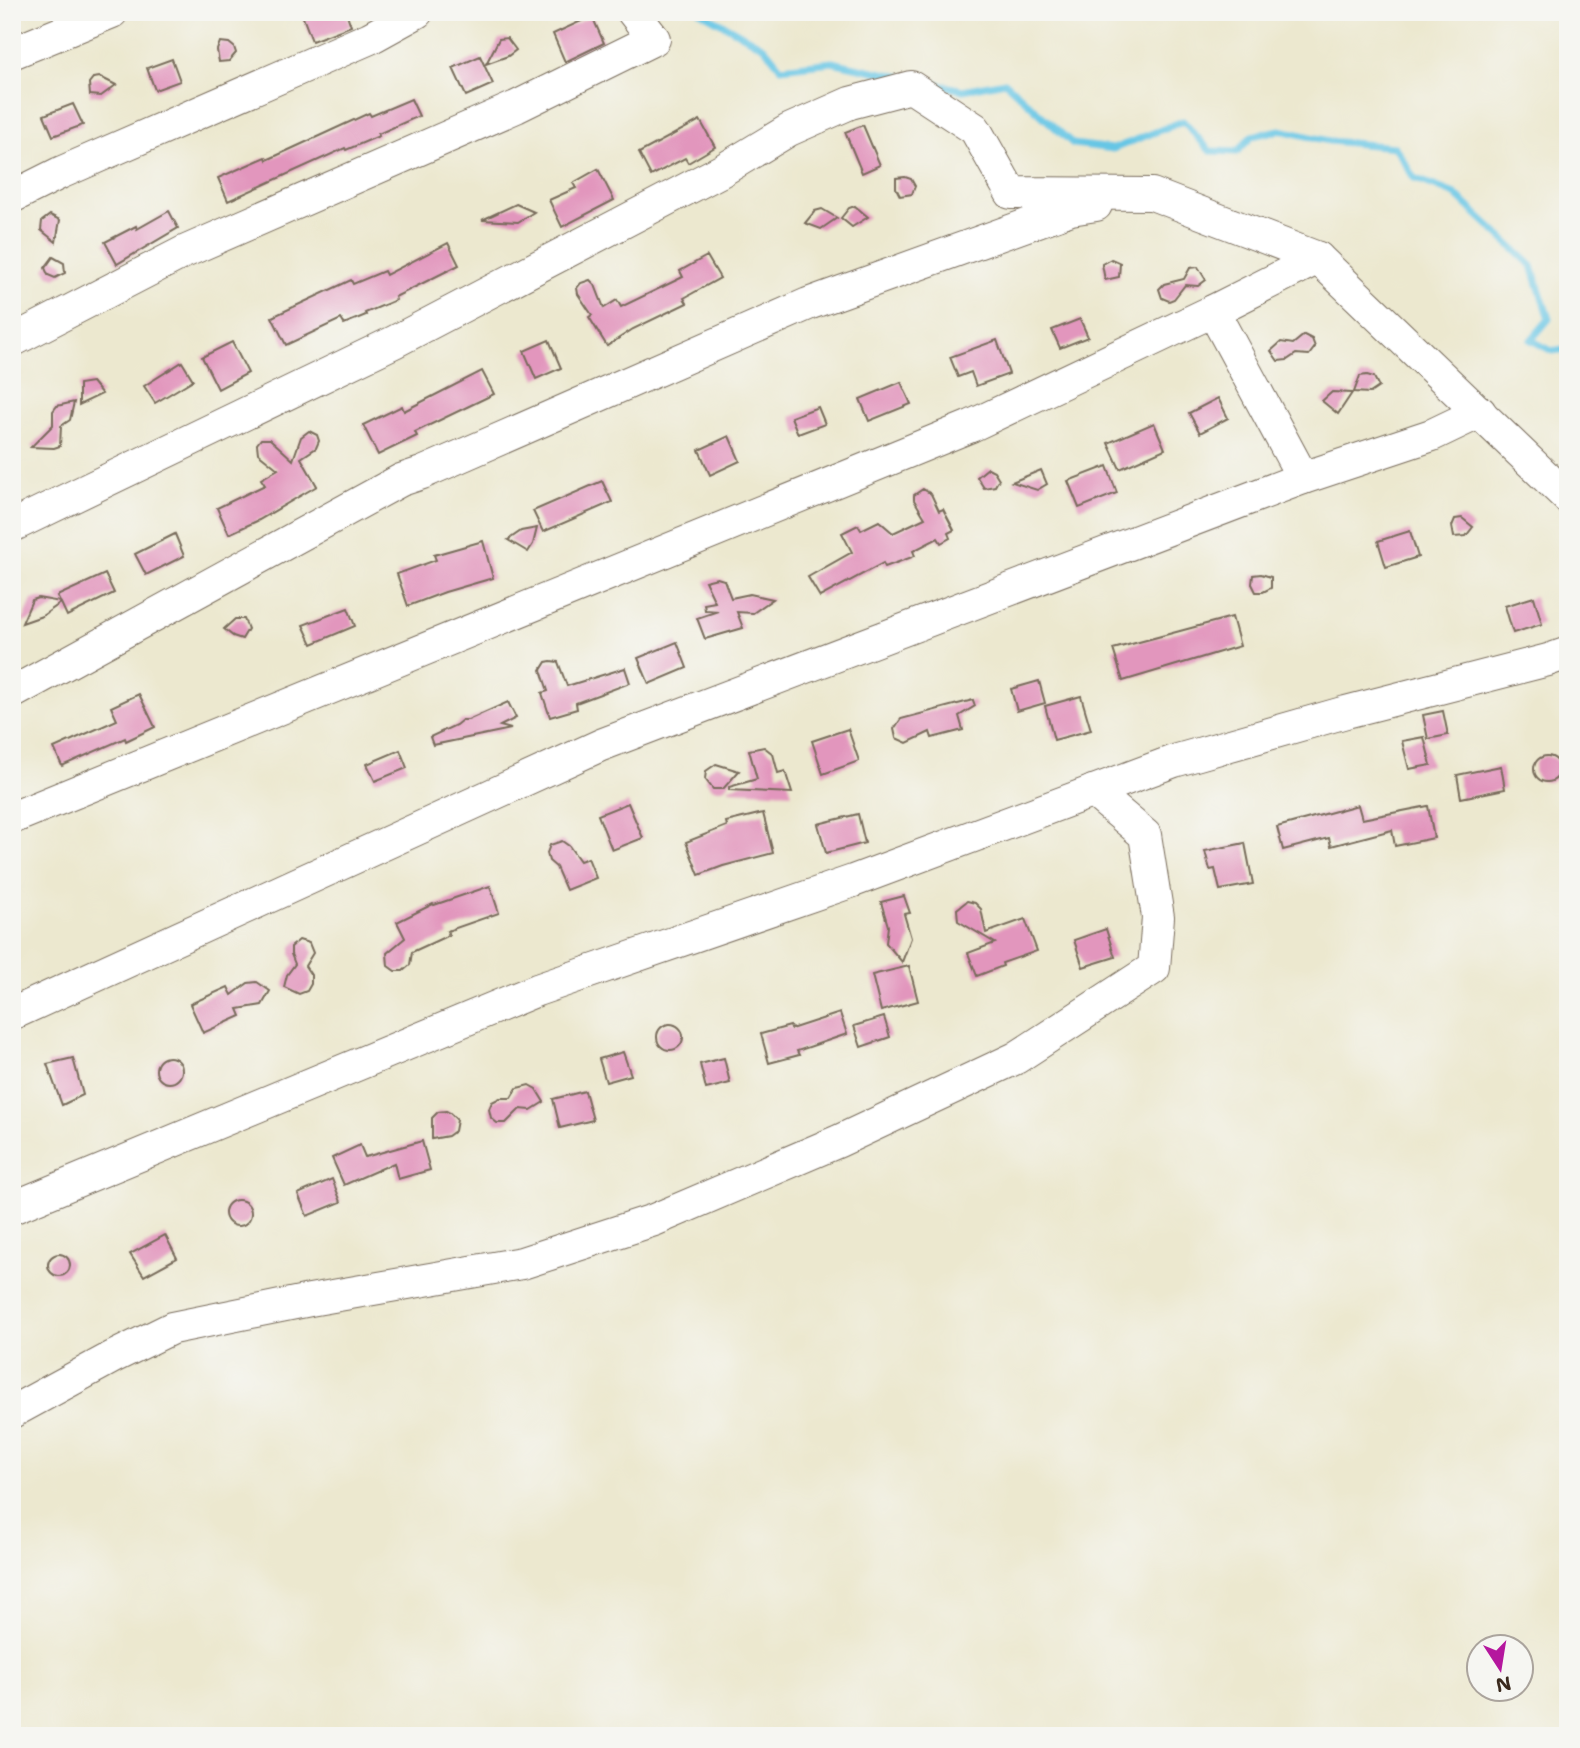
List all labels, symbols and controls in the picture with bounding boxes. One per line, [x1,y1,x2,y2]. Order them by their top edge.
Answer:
north arrow [1464,1632,1534,1702]
text: N [1493,1670,1513,1698]

